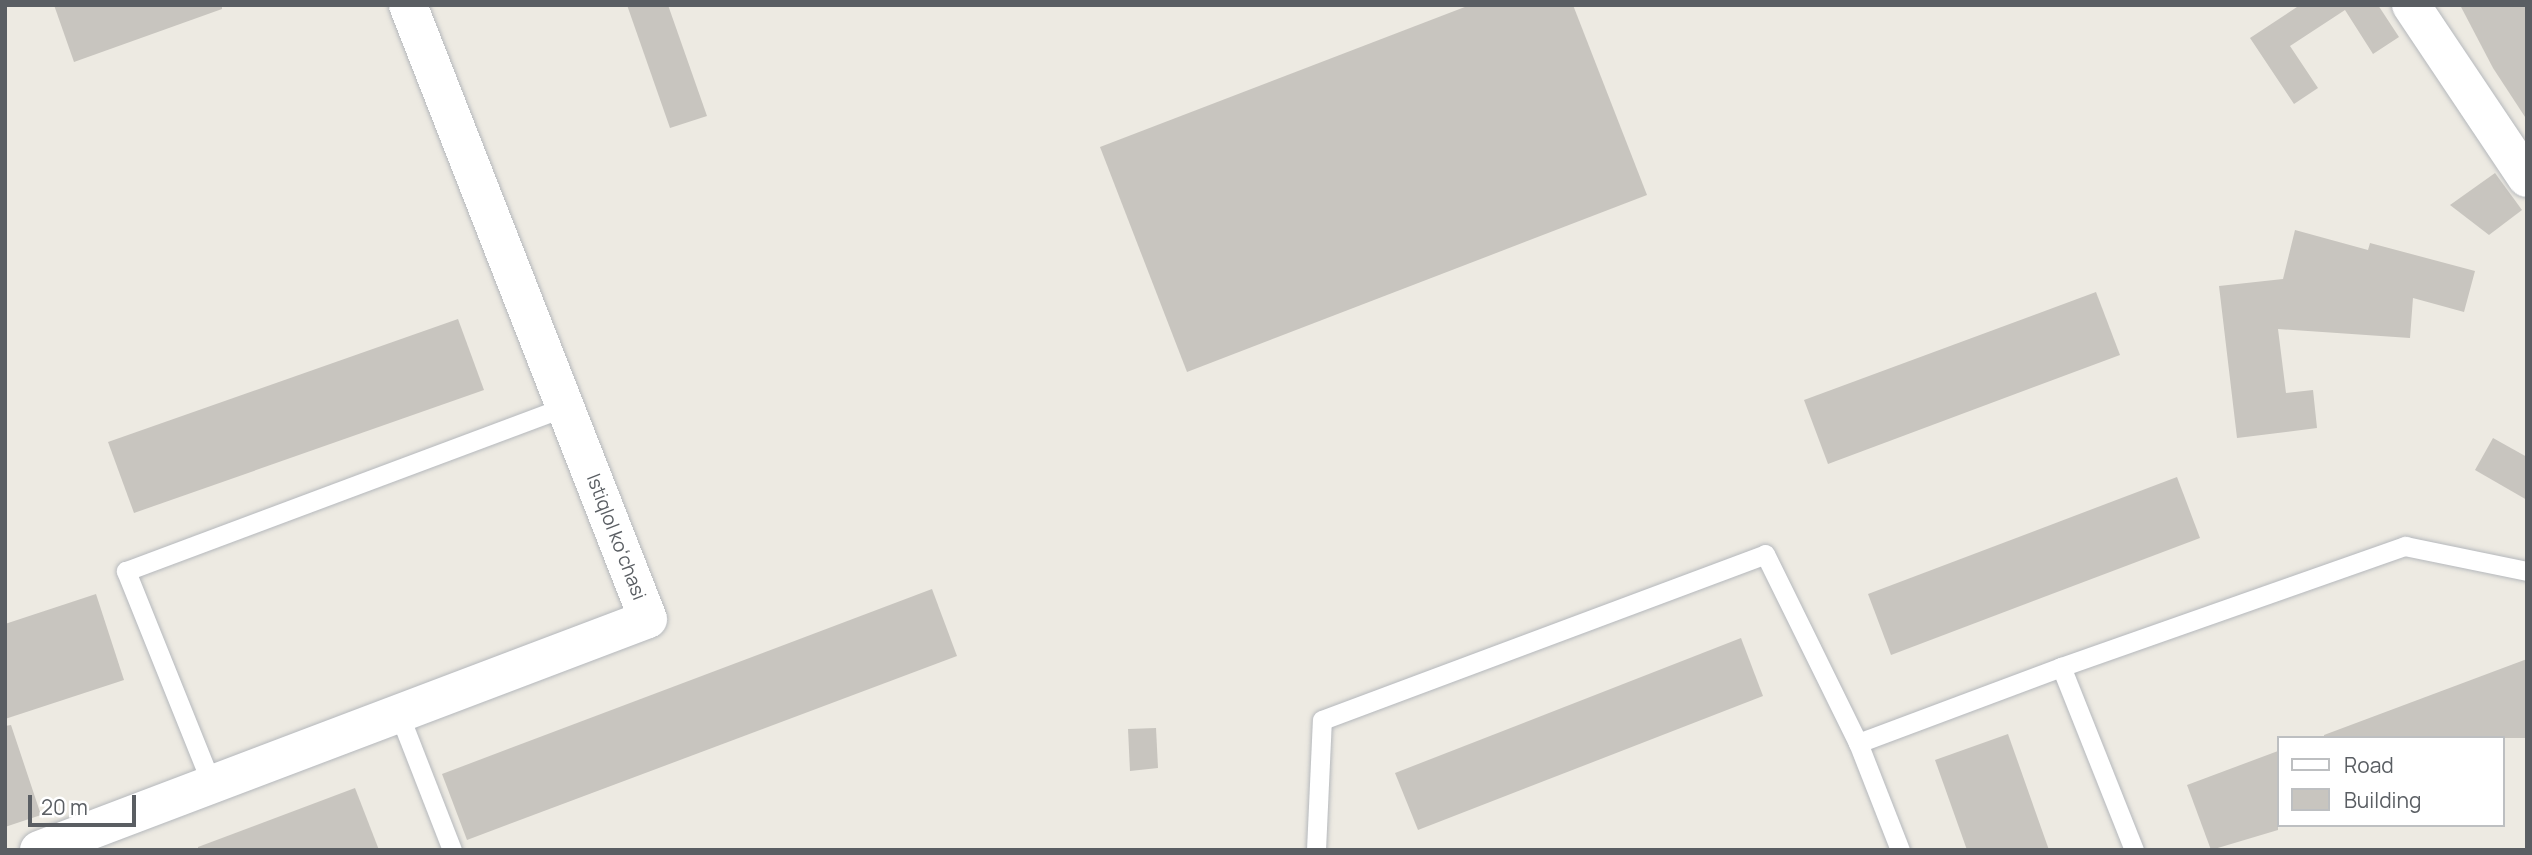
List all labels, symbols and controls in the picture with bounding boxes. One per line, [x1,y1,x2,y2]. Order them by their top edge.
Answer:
street label: Istiqlol koʻchasi [582,471,650,603]
legend [2276,736,2504,827]
text: Road [2344,751,2394,779]
scale bar [32,782,140,826]
text: Building [2344,786,2421,814]
text: 20 m [41,793,88,821]

